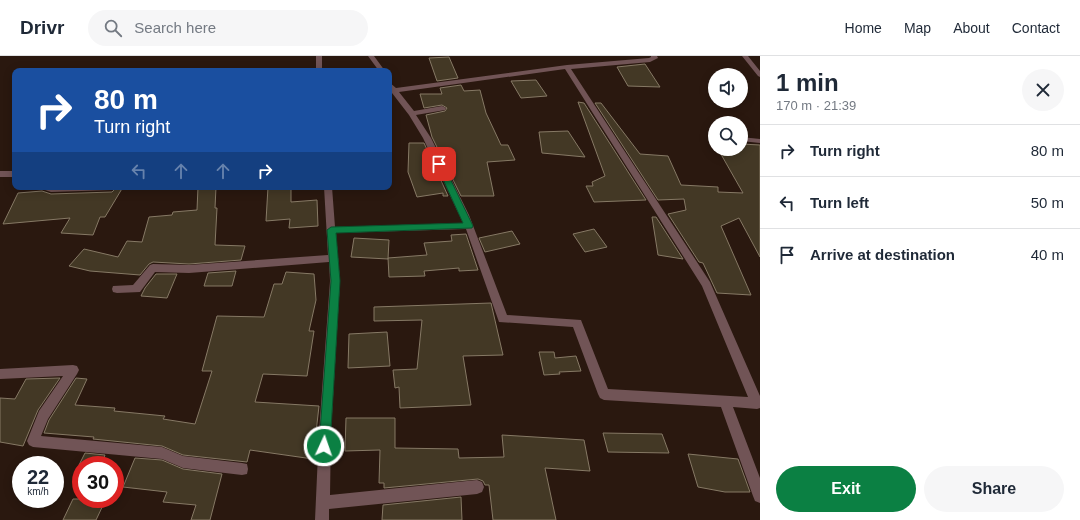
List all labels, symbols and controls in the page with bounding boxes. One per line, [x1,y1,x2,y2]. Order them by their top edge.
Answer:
search box [88,10,368,46]
text: Drivr [20,17,64,38]
icon: search [102,17,124,39]
text: Search here [134,19,216,36]
text: Home [845,20,882,36]
text: Map [904,20,931,36]
text: About [953,20,990,36]
text: Contact [1012,20,1060,36]
map controls [708,68,748,156]
button: sound [708,68,748,108]
text: 1 min [776,69,839,96]
button: close [1022,69,1064,111]
icon: right [28,84,80,136]
text: 80 m [94,84,158,115]
text: 170 m · 21:39 [776,98,856,113]
button: search [708,116,748,156]
text: Turn right [94,117,170,137]
icon: right [776,140,798,162]
text: Turn right [810,142,880,159]
text: 80 m [1031,142,1064,159]
pin [422,147,456,181]
icon: arrive [428,153,450,175]
icon: left [128,160,150,182]
icon: ahead [170,160,192,182]
icon: ahead [212,160,234,182]
icon: right [254,160,276,182]
icon: left [776,192,798,214]
text: Turn left [810,194,869,211]
text: 50 m [1031,194,1064,211]
icon: arrive [776,244,798,266]
text: Arrive at destination [810,246,955,263]
text: 40 m [1031,246,1064,263]
position arrow [303,425,345,467]
speed limit sign: 30 [72,456,124,508]
text: 22 [27,466,49,488]
button: Exit [776,466,916,512]
button: Share [924,466,1064,512]
text: km/h [27,486,49,497]

